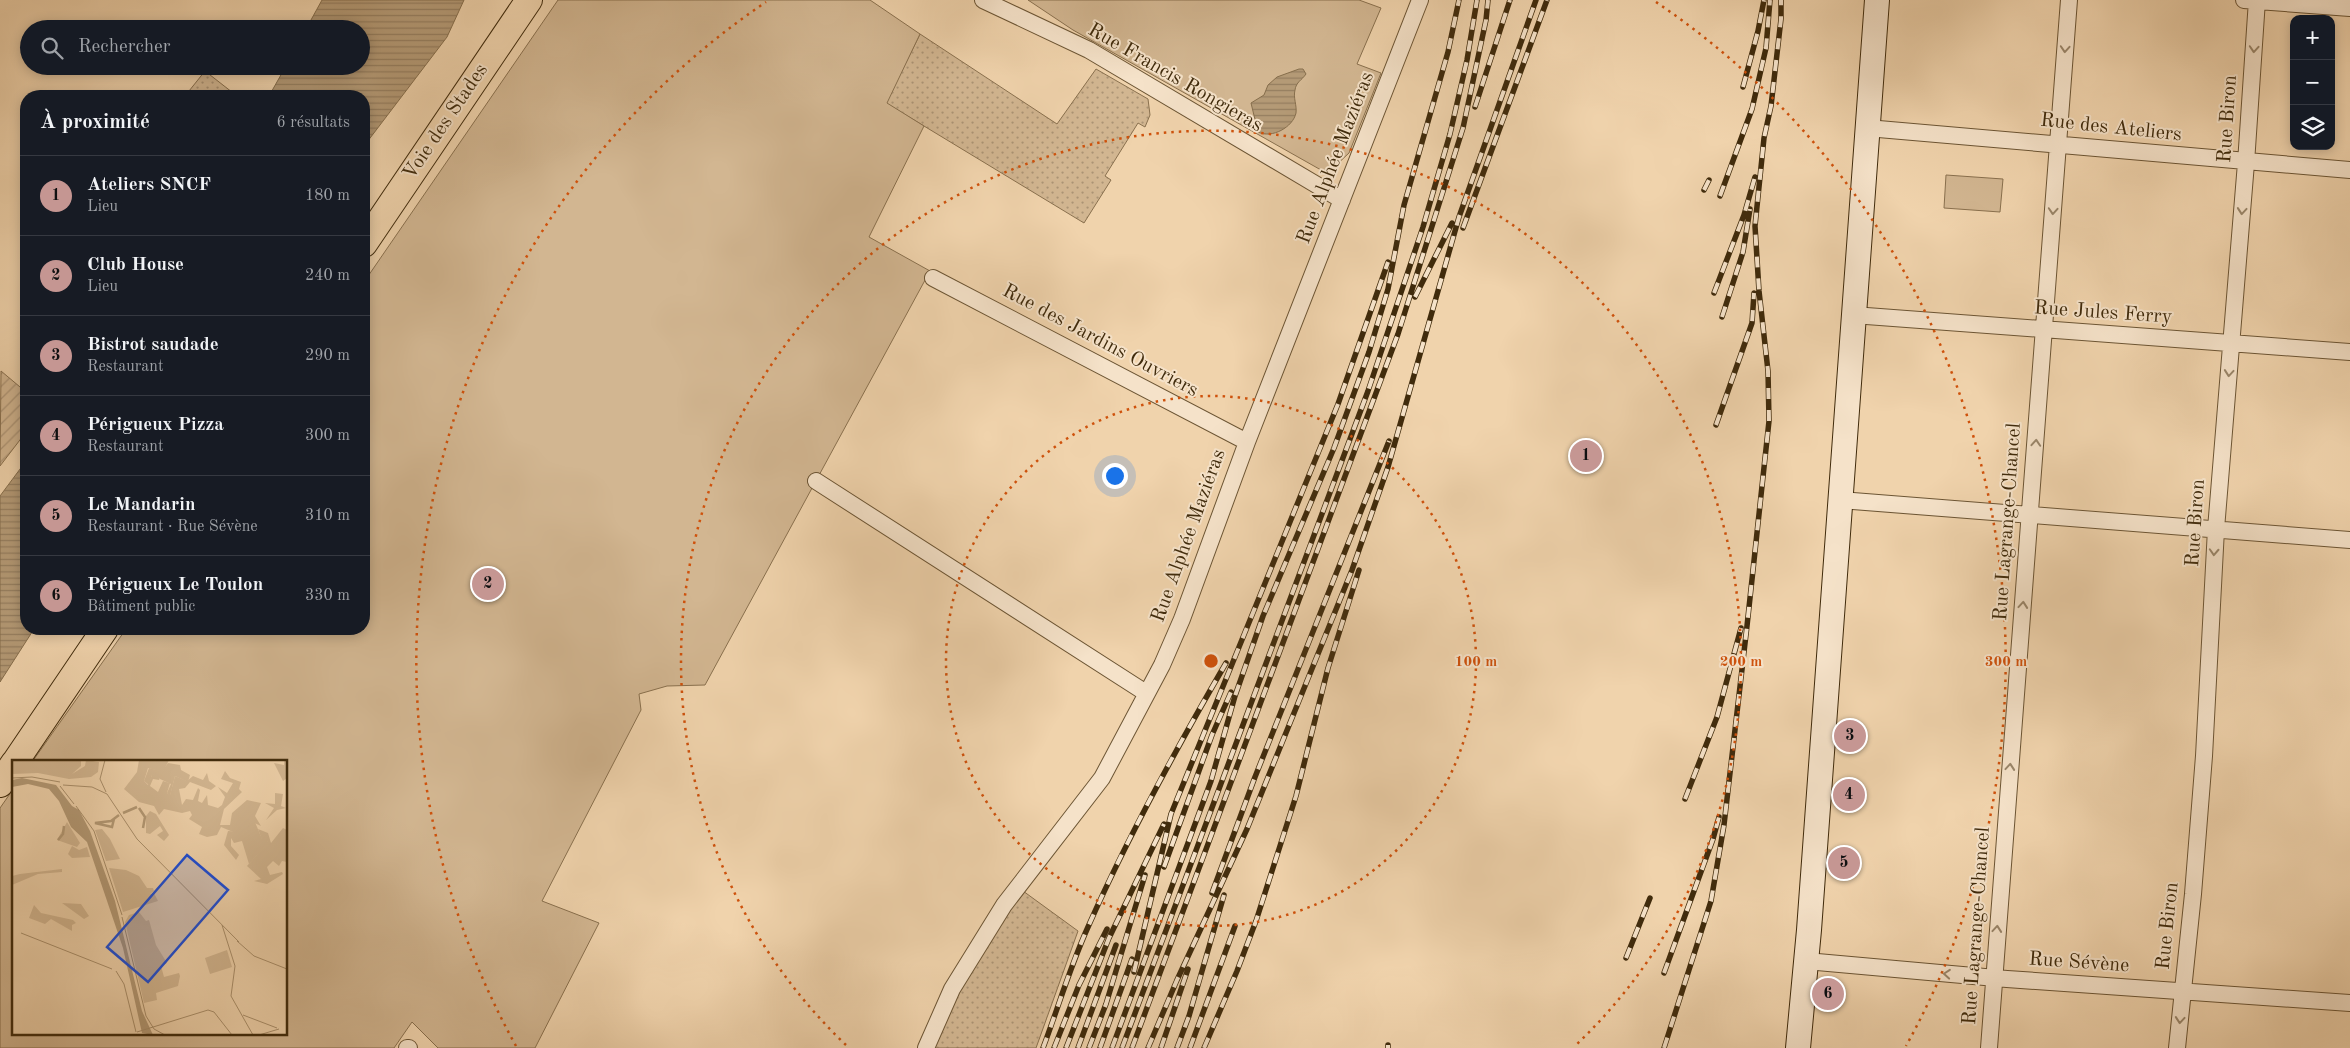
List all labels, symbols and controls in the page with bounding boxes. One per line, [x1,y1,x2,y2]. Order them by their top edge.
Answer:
map controls [2290,15,2335,150]
button: + [2290,15,2335,60]
search box [20,20,370,75]
street label: Rue Francis Rongieras [1084,20,1266,136]
icon: search [38,34,66,62]
text: Rechercher [78,38,171,57]
one-way arrow [2060,45,2071,53]
one-way arrow [2248,45,2259,53]
street label: Voie des Stades [400,60,492,184]
button: − [2290,60,2335,105]
street label: Rue Alphée Maziéras [1294,69,1378,247]
street label: Rue Biron [2215,74,2241,164]
button: layers [2290,105,2335,150]
street label: Rue des Ateliers [2039,111,2183,145]
text: À proximité [40,112,150,133]
text: 6 résultats [276,115,350,131]
text: Ateliers SNCF [87,176,211,195]
text: 1 [51,188,61,204]
text: 180 m [305,188,350,204]
text: Lieu [87,199,118,215]
one-way arrow [2048,207,2059,215]
one-way arrow [2237,207,2248,215]
text: Club House [87,256,184,275]
text: 2 [51,268,61,284]
text: 240 m [305,268,350,284]
text: Lieu [87,279,118,295]
street label: Rue des Jardins Ouvriers [999,281,1201,401]
street label: Rue Jules Ferry [2033,298,2173,328]
text: Bistrot saudade [87,336,219,355]
text: 3 [51,348,61,364]
text: 290 m [305,348,350,364]
text: Restaurant [87,359,164,375]
one-way arrow [2224,369,2235,377]
text: Périgueux Pizza [87,416,224,435]
street label: Rue Lagrange-Chancel [1991,422,2025,622]
text: 4 [51,428,61,444]
text: 300 m [305,428,350,444]
pin: 1 [1570,437,1602,475]
text: Restaurant [87,439,164,455]
one-way arrow [2030,439,2041,447]
street label: Rue Alphée Maziéras [1148,447,1230,625]
your location [1102,463,1128,489]
street label: Rue Biron [2183,478,2209,568]
text: Le Mandarin [87,496,195,515]
text: 5 [51,508,61,524]
text: 310 m [305,508,350,524]
text: Restaurant · Rue Sévène [87,519,258,535]
one-way arrow [2209,548,2220,556]
pin: 2 [472,565,504,603]
text: Périgueux Le Toulon [87,576,263,595]
text: 6 [51,588,61,604]
text: 330 m [305,588,350,604]
text: Bâtiment public [87,599,195,615]
one-way arrow [2017,601,2028,609]
centre of rings [1202,652,1220,670]
text: 100 m [1455,655,1497,670]
text: 200 m [1720,655,1762,670]
text: 300 m [1985,655,2027,670]
pin: 3 [1834,717,1866,755]
inset map [12,760,288,1036]
one-way arrow [2004,763,2015,771]
pin: 4 [1833,776,1865,814]
street label: Rue Lagrange-Chancel [1960,826,1994,1026]
pin: 5 [1828,844,1860,882]
street label: Rue Biron [2153,881,2183,971]
one-way arrow [1991,925,2002,933]
street label: Rue Sévène [2028,950,2130,976]
one-way arrow [1942,968,1950,979]
pin: 6 [1812,975,1844,1013]
one-way arrow [2174,1016,2185,1024]

